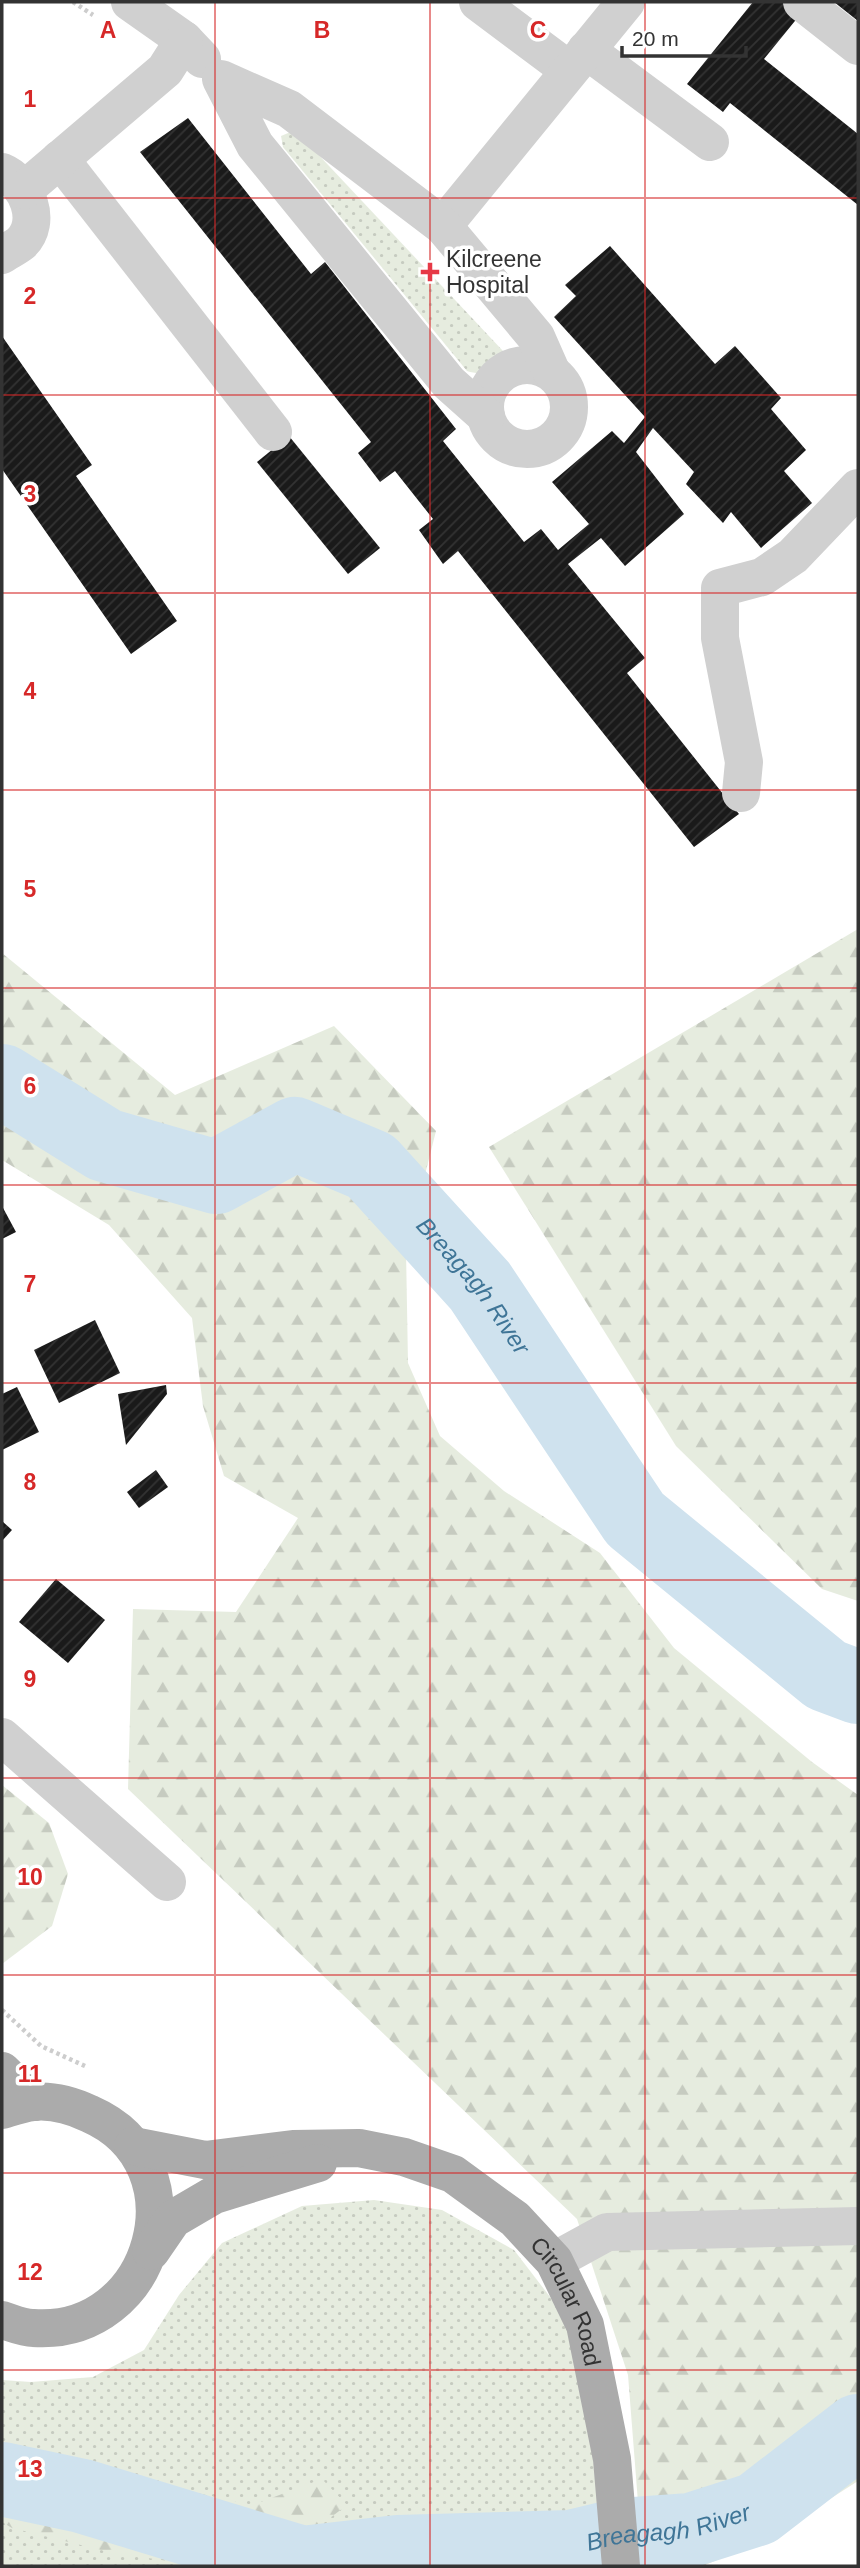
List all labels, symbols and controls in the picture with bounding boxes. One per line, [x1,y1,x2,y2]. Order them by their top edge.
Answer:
scale bar [622,14,746,58]
text: A [100,17,116,43]
text: B [314,17,330,43]
text: C [530,17,546,43]
text: 20 m [632,27,679,50]
text: 1 [24,86,37,112]
place label: Kilcreene Hospital [446,246,542,298]
marker: Kilcreene Hospital [420,262,440,282]
text: 2 [24,283,36,309]
text: 3 [24,481,36,507]
text: 4 [24,678,37,704]
text: 5 [24,876,37,902]
text: 6 [24,1073,36,1099]
water label: Breagagh River [411,1212,536,1360]
text: 7 [24,1271,36,1297]
text: 8 [24,1469,37,1495]
text: 9 [24,1666,36,1692]
text: 10 [17,1864,43,1890]
text: 11 [18,2061,42,2087]
street label: Circular Road [525,2232,606,2368]
text: 12 [17,2259,43,2285]
text: 13 [17,2456,43,2482]
water label: Breagagh River [583,2498,754,2556]

